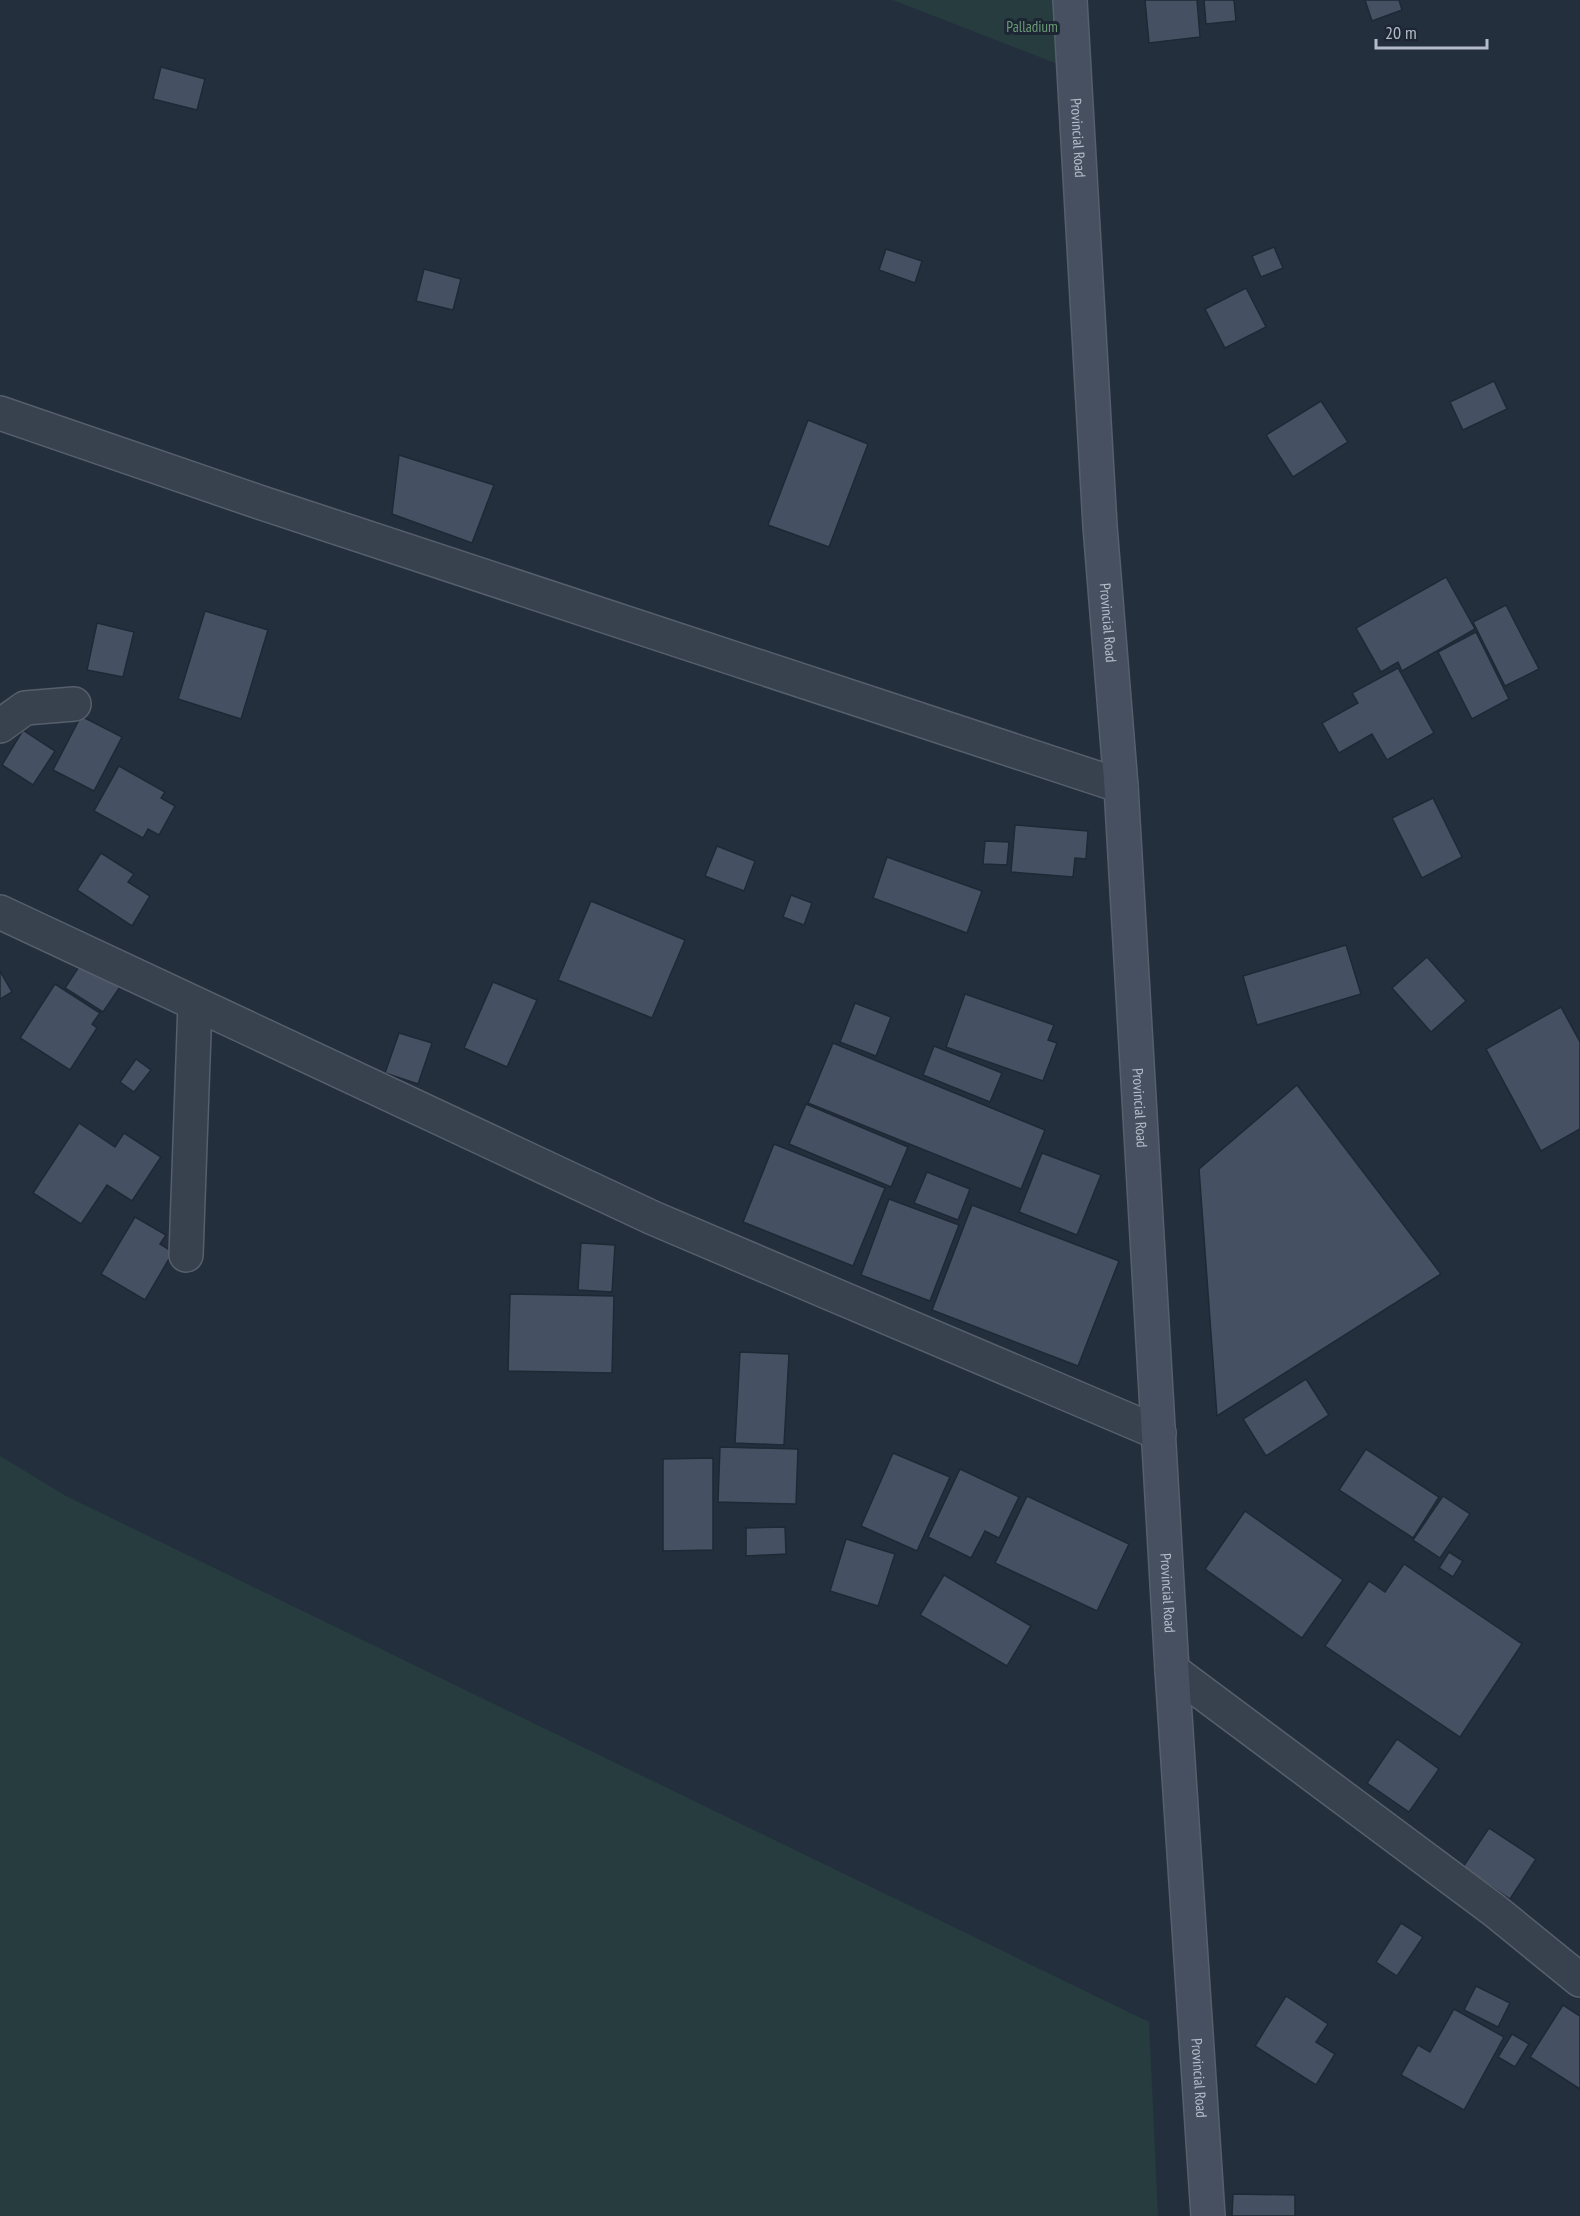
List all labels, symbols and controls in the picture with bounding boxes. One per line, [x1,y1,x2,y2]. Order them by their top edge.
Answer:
scale bar [1376,12,1487,50]
park label: Palladium [1006,17,1058,36]
text: 20 m [1385,21,1417,44]
street label: Provincial Road [1067,98,1090,178]
street label: Provincial Road [1096,582,1121,663]
street label: Provincial Road [1128,1068,1152,1148]
street label: Provincial Road [1156,1553,1180,1633]
street label: Provincial Road [1187,2038,1211,2118]

